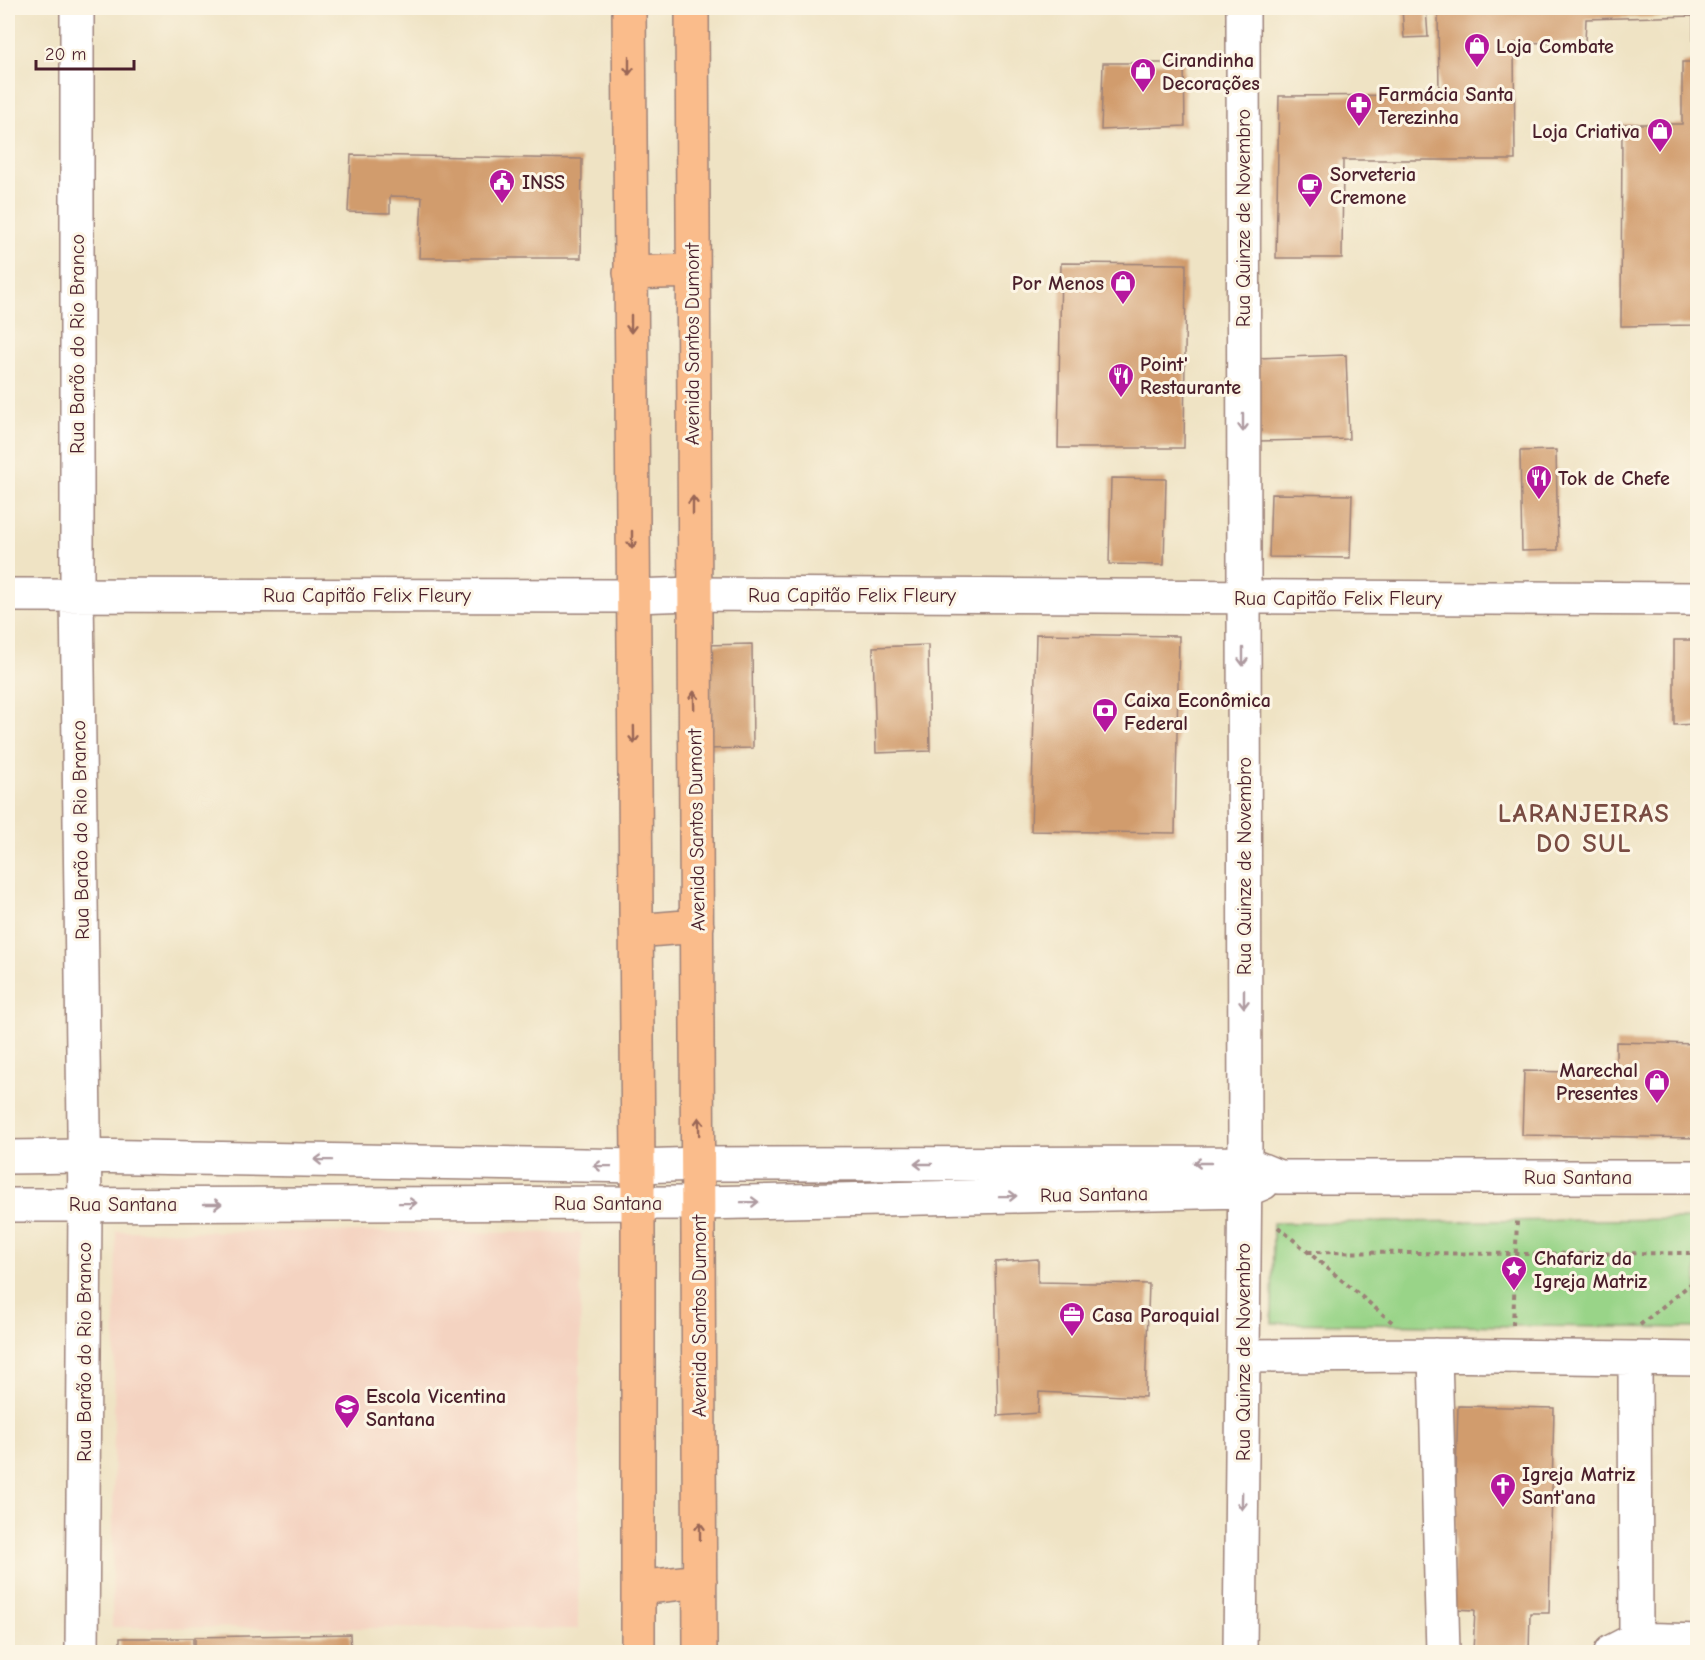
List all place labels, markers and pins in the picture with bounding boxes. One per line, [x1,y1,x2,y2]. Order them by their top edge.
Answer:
shop icon: Loja Combate [1462,31,1492,69]
place label: Loja Combate [1496,35,1614,58]
place label: Cirandinha Decorações [1162,49,1260,95]
shop icon: Cirandinha Decorações [1128,56,1158,94]
place label: Farmácia Santa Terezinha [1378,83,1514,129]
pharmacy icon: Farmácia Santa Terezinha [1344,90,1374,128]
shop icon: Loja Criativa [1645,116,1675,154]
place label: Loja Criativa [1532,120,1640,143]
place label: Sorveteria Cremone [1330,163,1416,209]
public building icon: INSS [487,167,517,205]
place label: INSS [522,171,565,194]
cafe icon: Sorveteria Cremone [1295,171,1325,209]
shop icon: Por Menos [1108,268,1138,306]
place label: Por Menos [1012,272,1104,295]
place label: Point' Restaurante [1140,353,1241,399]
restaurant icon: Point' Restaurante [1106,361,1136,399]
restaurant icon: Tok de Chefe [1524,463,1554,501]
place label: Tok de Chefe [1558,467,1670,490]
place label: Caixa Econômica Federal [1124,689,1271,735]
bank icon: Caixa Econômica Federal [1090,696,1120,734]
place label: Marechal Presentes [1556,1059,1638,1105]
shop icon: Marechal Presentes [1642,1067,1672,1105]
place label: Chafariz da Igreja Matriz [1534,1247,1648,1293]
place icon: Chafariz da Igreja Matriz [1499,1254,1529,1292]
office icon: Casa Paroquial [1057,1300,1087,1338]
place label: Casa Paroquial [1092,1304,1220,1327]
place label: Escola Vicentina Santana [366,1385,506,1431]
school or university icon: Escola Vicentina Santana [332,1392,362,1430]
place label: Igreja Matriz Sant'ana [1522,1463,1636,1509]
church icon: Igreja Matriz Sant'ana [1488,1471,1518,1509]

